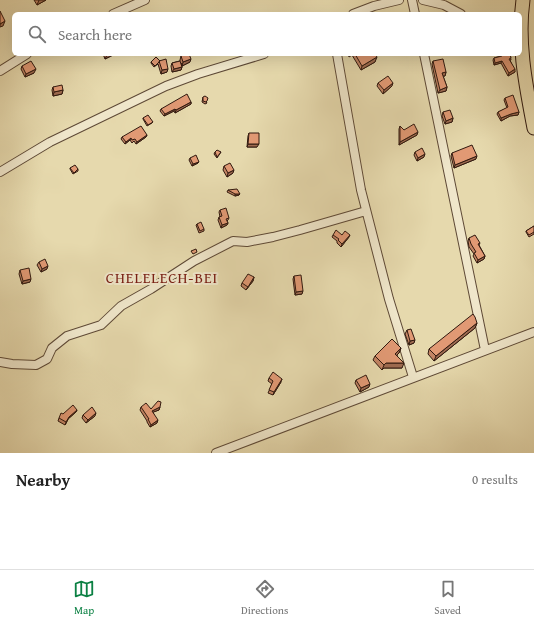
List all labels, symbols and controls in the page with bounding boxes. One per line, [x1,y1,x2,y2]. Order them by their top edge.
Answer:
search box [12,12,522,56]
icon: search [26,23,48,45]
text: Search here [58,24,132,45]
district label: CHELELECH-BEI [106,267,218,288]
text: Nearby [16,467,70,492]
text: 0 results [472,470,518,489]
tab: Map [73,578,95,618]
tab: Directions [241,578,288,618]
tab: Saved [434,578,461,618]

